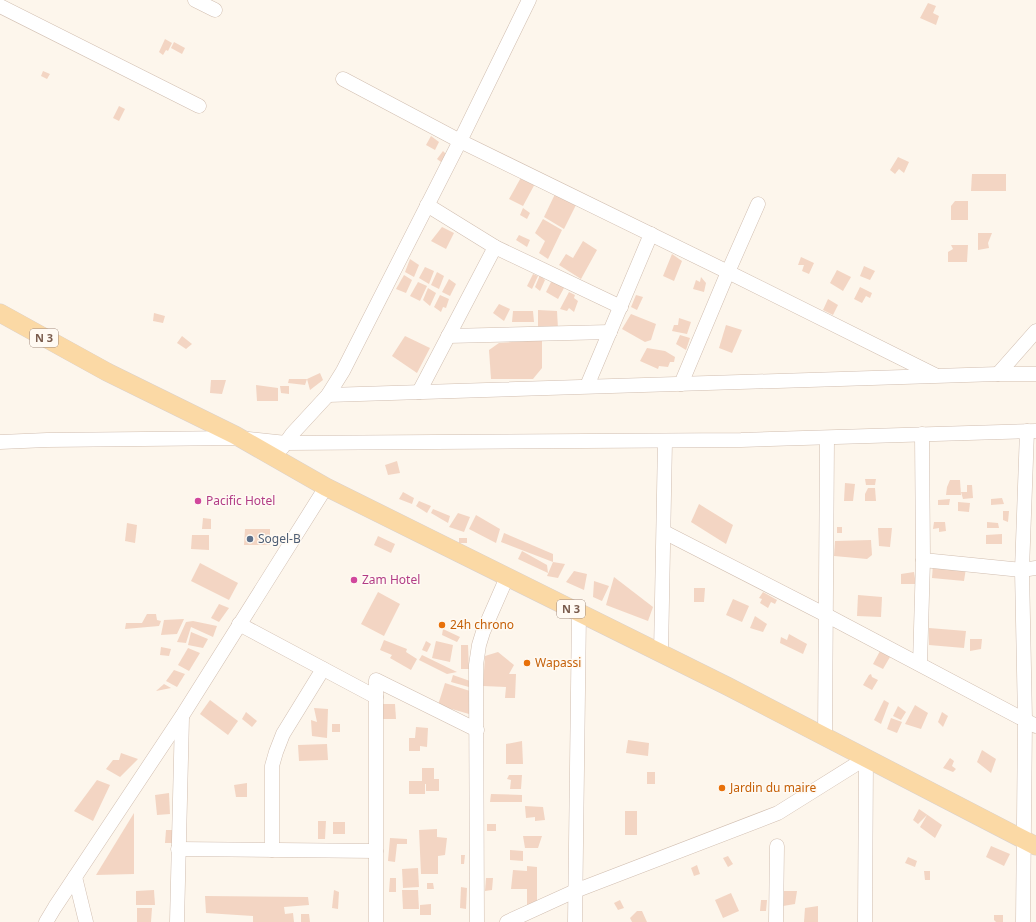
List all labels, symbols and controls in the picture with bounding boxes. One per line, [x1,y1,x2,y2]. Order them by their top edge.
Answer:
road number: N 3 [30,329,58,347]
place label: Pacific Hotel [206,492,275,509]
marker: Pacific Hotel [193,496,203,506]
place label: Sogel-B [258,530,301,547]
marker: Sogel-B [245,534,255,544]
place label: Zam Hotel [362,571,420,588]
marker: Zam Hotel [349,575,359,585]
road number: N 3 [557,600,585,618]
place label: 24h chrono [450,616,514,633]
marker: 24h chrono [437,620,447,630]
place label: Wapassi [535,654,581,671]
marker: Wapassi [522,658,532,668]
place label: Jardin du maire [729,779,816,796]
marker: Jardin du maire [717,783,727,793]

